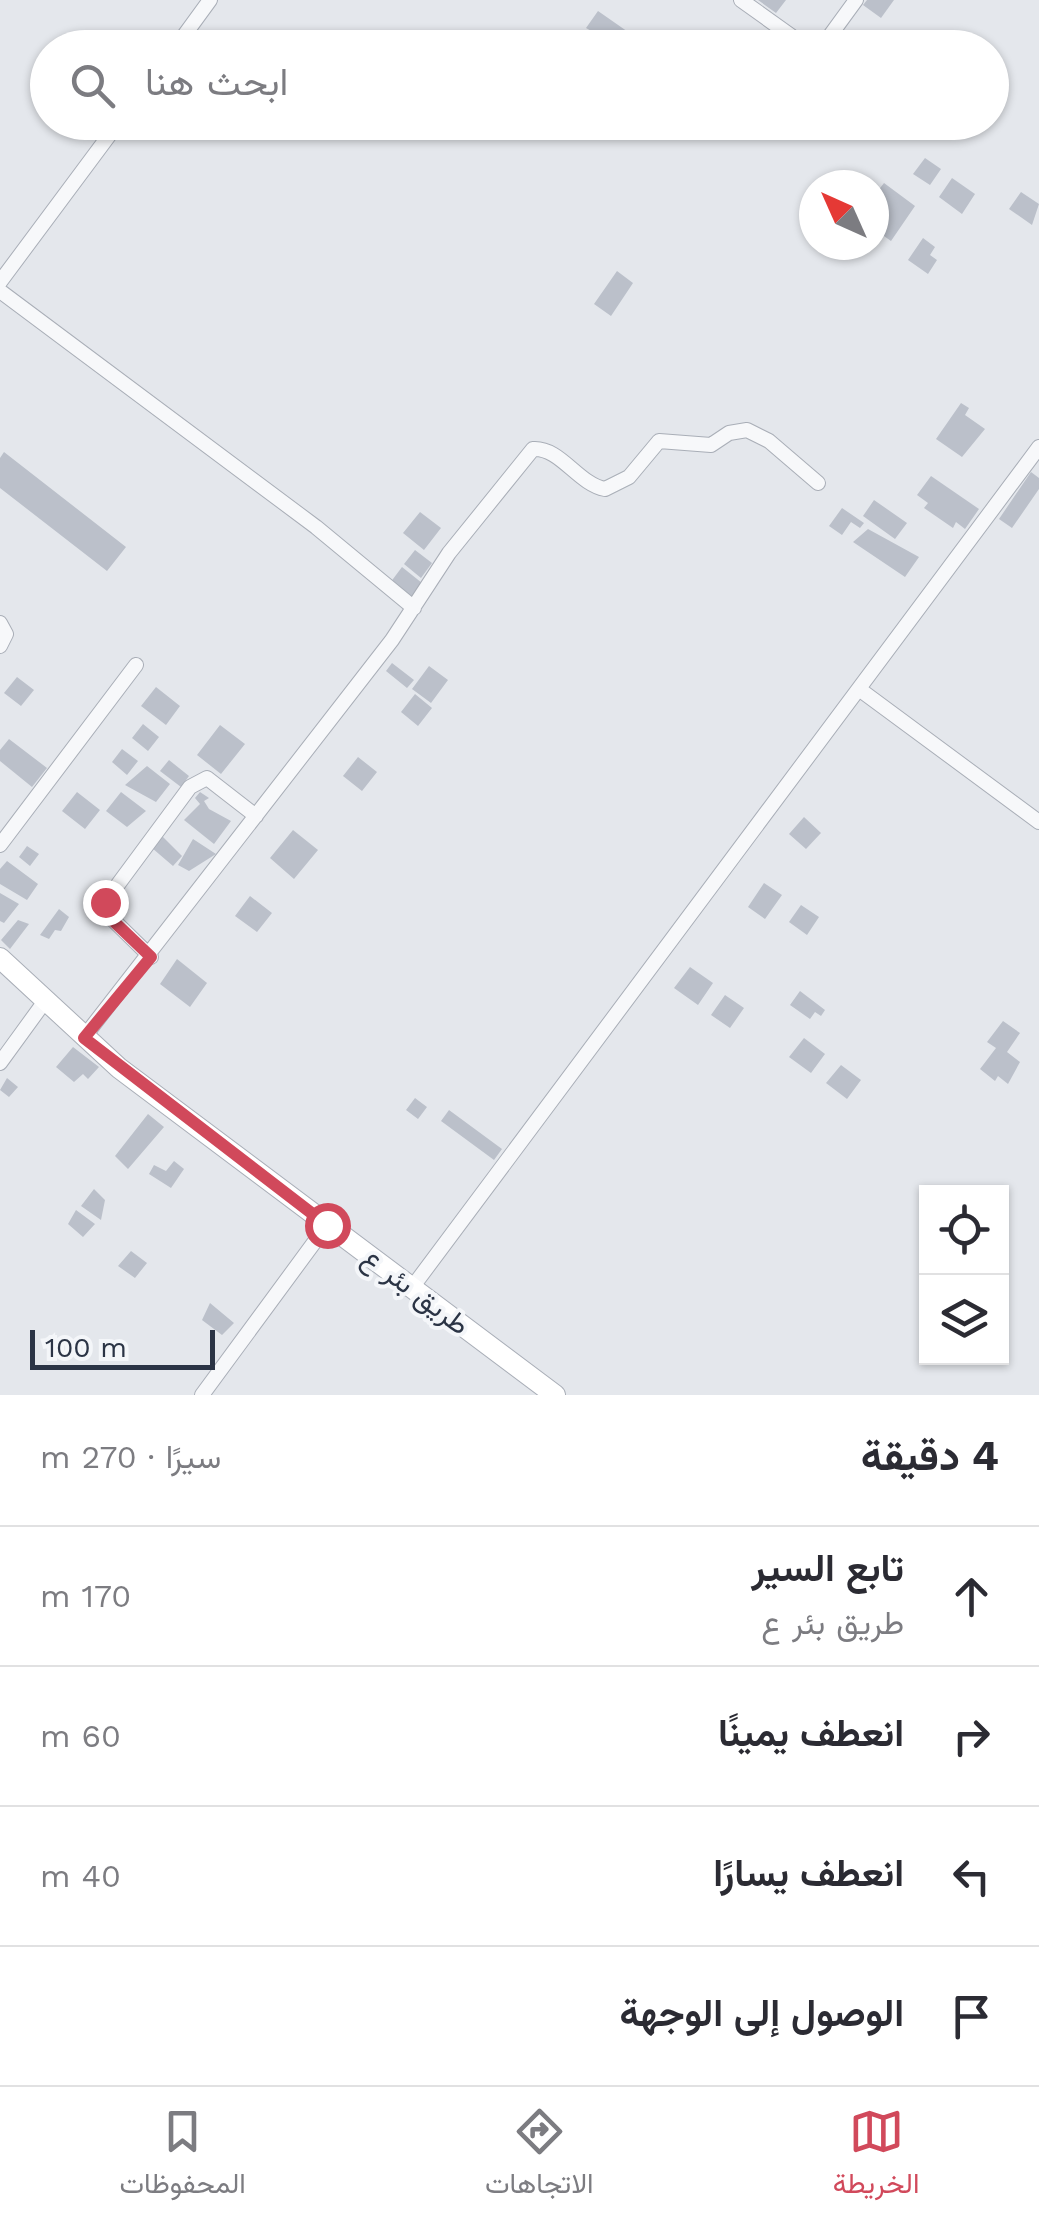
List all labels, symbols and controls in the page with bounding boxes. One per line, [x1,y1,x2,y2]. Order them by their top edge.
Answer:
search box [30,30,1009,140]
icon: search [65,58,120,113]
text: ابحث هنا [145,60,288,104]
north arrow [799,170,889,260]
route end [83,880,129,926]
map controls [919,1185,1009,1365]
button: locate [919,1185,1009,1275]
route start [305,1203,351,1249]
street label: طريق بئر ع [355,1240,476,1343]
button: layers [919,1275,1009,1365]
scale bar [30,1325,215,1370]
text: 100 m [45,1331,127,1364]
text: 4 دقيقة [861,1431,999,1480]
text: سيرًا · 270 m [40,1438,221,1476]
text: تابع السير [751,1546,904,1590]
icon: ahead [944,1569,999,1624]
text: 170 m [40,1577,131,1615]
text: طريق بئر ع [761,1604,904,1642]
icon: right [944,1709,999,1764]
text: انعطف يمينًا [718,1711,904,1755]
text: 60 m [40,1717,121,1755]
icon: left [944,1849,999,1904]
text: انعطف يسارًا [713,1851,904,1895]
text: 40 m [40,1857,121,1895]
icon: arrive [944,1989,999,2044]
text: الوصول إلى الوجهة [620,1991,904,2035]
tab: المحفوظات [120,2104,246,2208]
tab: الاتجاهات [485,2104,594,2208]
tab: الخريطة [833,2104,919,2208]

